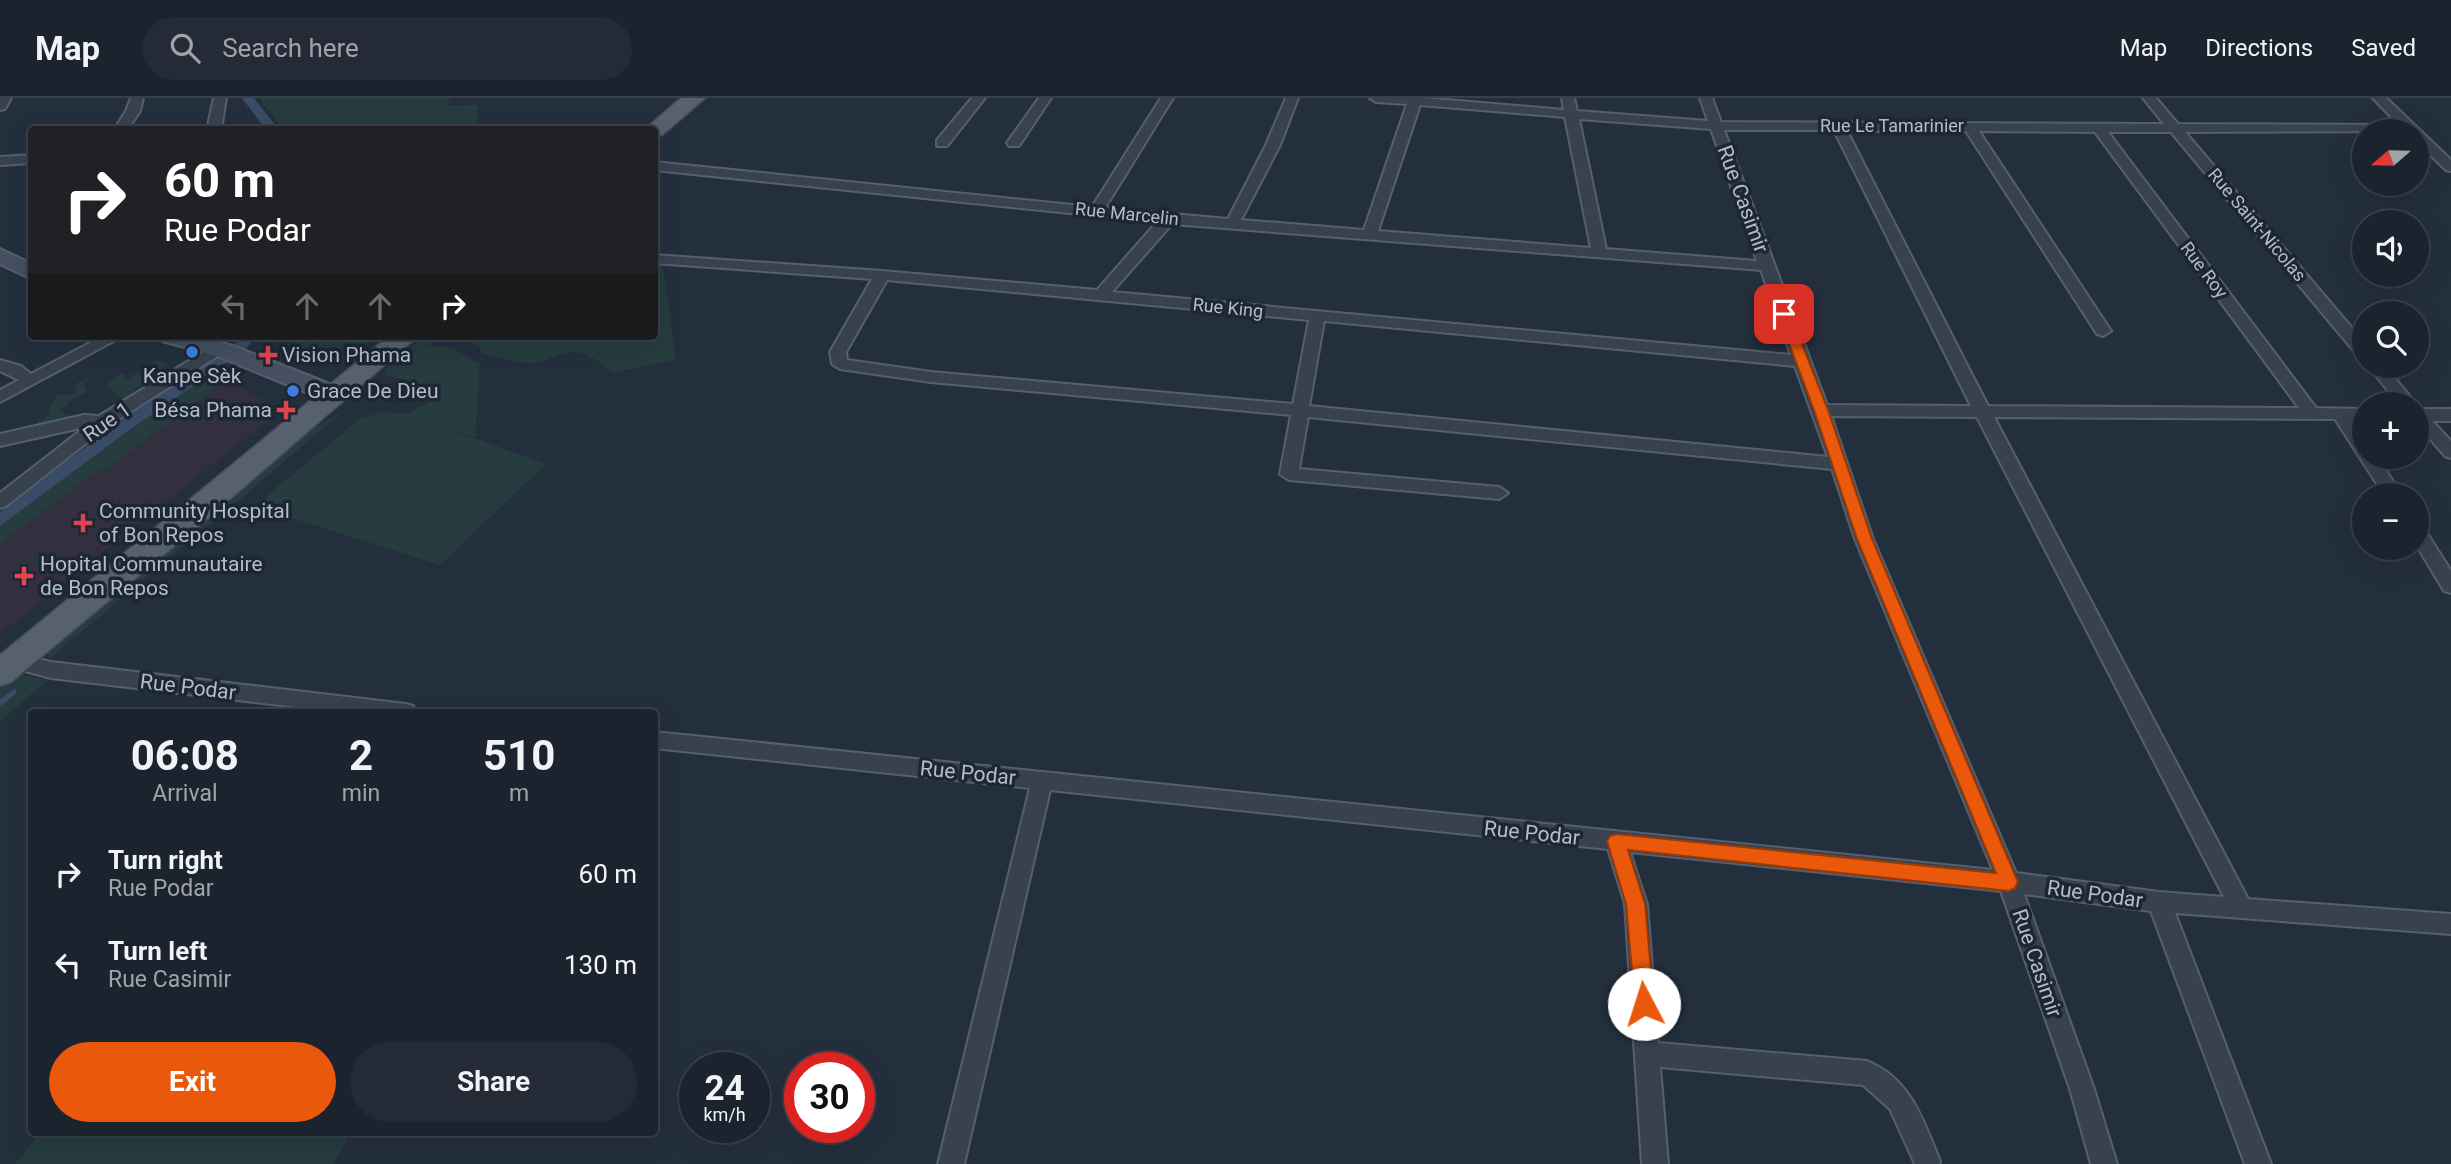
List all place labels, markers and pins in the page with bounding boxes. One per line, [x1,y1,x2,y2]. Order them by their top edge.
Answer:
pin [1754,284,1814,344]
place label: Vision Phama [282,343,411,367]
marker: Kanpe Sèk [184,344,200,360]
marker: Vision Phama [260,347,276,363]
place label: Kanpe Sèk [143,364,242,388]
place label: Grace De Dieu [307,379,439,403]
marker: Grace De Dieu [285,383,301,399]
place label: Bésa Phama [154,398,272,422]
marker: Bésa Phama [278,402,294,418]
place label: Community Hospital of Bon Repos [99,499,290,547]
marker: Community Hospital of Bon Repos [73,513,93,533]
place label: Hopital Communautaire de Bon Repos [40,552,263,600]
marker: Hopital Communautaire de Bon Repos [14,566,34,586]

